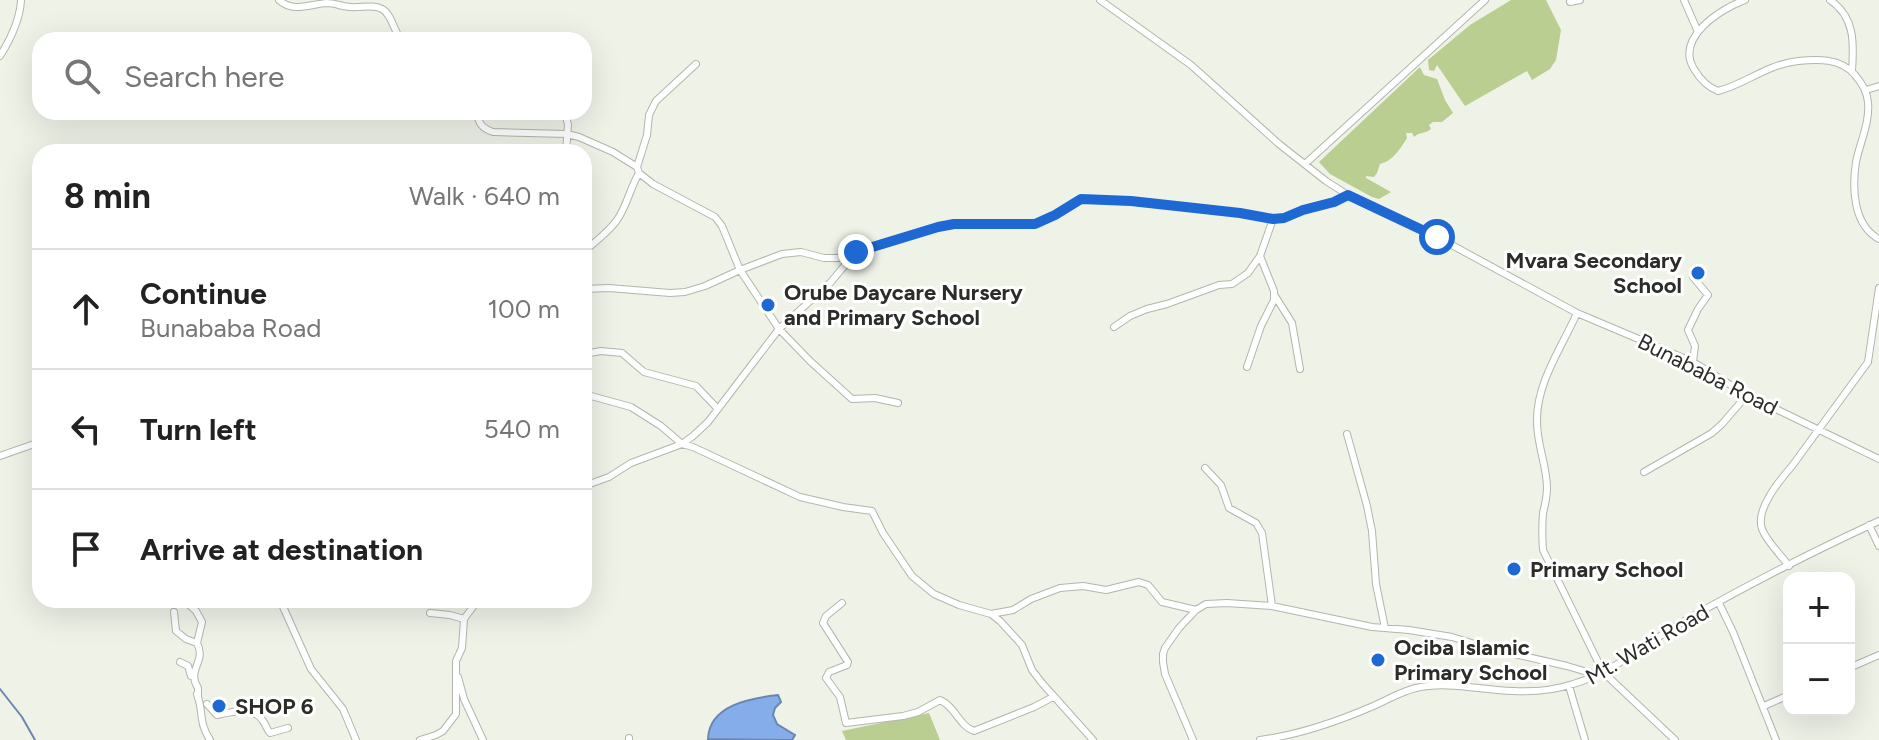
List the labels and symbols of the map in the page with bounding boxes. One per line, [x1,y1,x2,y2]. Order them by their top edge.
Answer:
route start [1419,219,1455,255]
route end [838,234,874,270]
place label: Mvara Secondary School [1506,247,1682,299]
marker: Mvara Secondary School [1689,264,1707,282]
place label: Orube Daycare Nursery and Primary School [784,279,1023,331]
marker: Orube Daycare Nursery and Primary School [759,296,777,314]
street label: Bunababa Road [1633,328,1782,421]
place label: Primary School [1530,556,1683,583]
marker: Primary School [1505,560,1523,578]
street label: Mt. Wati Road [1581,598,1714,691]
place label: Ociba Islamic Primary School [1394,634,1547,686]
marker: Ociba Islamic Primary School [1369,651,1387,669]
place label: SHOP 6 [235,693,314,720]
marker: SHOP 6 [210,697,228,715]

